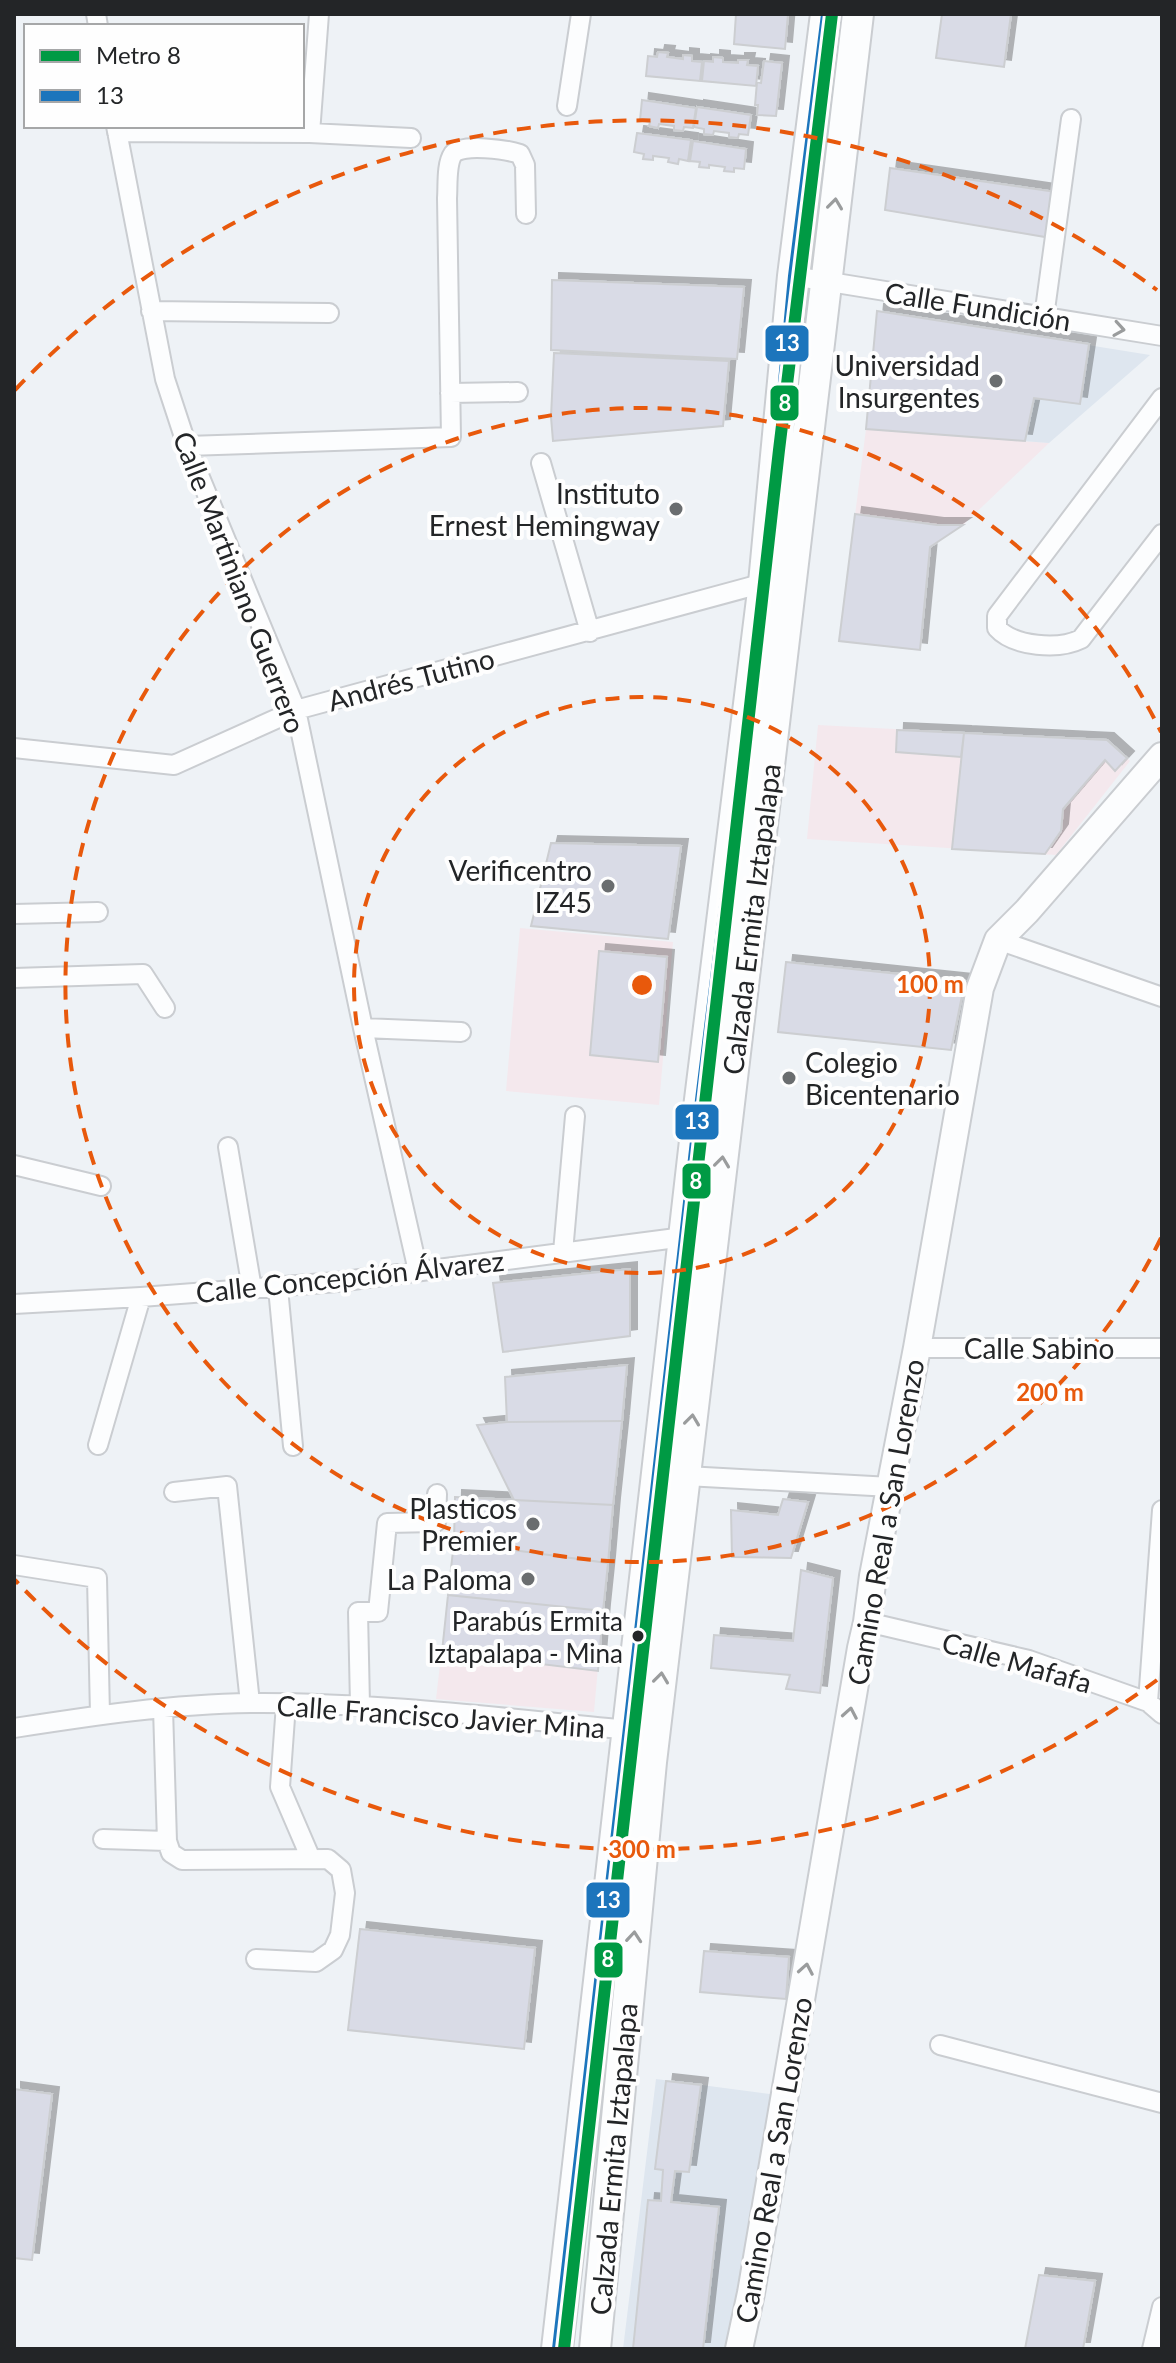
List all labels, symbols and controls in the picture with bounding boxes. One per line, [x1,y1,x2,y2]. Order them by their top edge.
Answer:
legend [24,24,304,128]
text: Metro 8 [96,40,181,69]
text: 13 [96,80,124,109]
one-way arrow [826,197,843,210]
street label: Calle Fundición [883,275,1073,337]
one-way arrow [1112,320,1126,337]
line badge: 13 [764,324,810,363]
text: 13 [774,329,800,356]
place label: Universidad Insurgentes [834,348,980,414]
marker: Universidad Insurgentes [987,372,1005,390]
line badge: 8 [769,384,800,422]
text: 8 [779,389,791,416]
street label: Calle Martiniano Guerrero [167,426,313,738]
place label: Instituto Ernest Hemingway [429,476,661,542]
marker: Instituto Ernest Hemingway [667,500,685,518]
street label: Andrés Tutino [324,640,498,718]
street label: Calzada Ermita Iztapalapa [715,761,787,1077]
place label: Verificentro IZ45 [449,853,592,919]
marker: Verificentro IZ45 [599,877,617,895]
text: 100 m [896,969,964,998]
centre of rings [628,971,656,999]
place label: Colegio Bicentenario [805,1045,960,1111]
marker: Colegio Bicentenario [780,1069,798,1087]
line badge: 13 [674,1103,720,1141]
text: 13 [684,1107,710,1134]
one-way arrow [714,1155,731,1168]
line badge: 8 [681,1162,712,1200]
text: 8 [690,1167,702,1194]
street label: Calle Concepción Álvarez [194,1243,506,1309]
street label: Calle Sabino [964,1331,1114,1365]
street label: Camino Real a San Lorenzo [840,1356,930,1688]
text: 200 m [1016,1377,1084,1406]
one-way arrow [684,1413,701,1426]
place label: Plasticos Premier [409,1491,517,1557]
marker: Plasticos Premier [524,1515,542,1533]
place label: La Paloma [387,1562,512,1596]
marker: La Paloma [519,1570,537,1588]
place label: Parabús Ermita Iztapalapa - Mina [427,1605,623,1669]
street label: Calle Mafafa [938,1624,1096,1700]
marker: Parabús Ermita Iztapalapa - Mina [630,1628,646,1644]
one-way arrow [652,1671,669,1684]
street label: Calle Francisco Javier Mina [276,1688,606,1744]
one-way arrow [840,1706,857,1719]
text: 300 m [608,1834,676,1863]
line badge: 13 [585,1881,631,1919]
text: 13 [595,1886,621,1913]
one-way arrow [625,1930,642,1943]
line badge: 8 [593,1941,624,1979]
text: 8 [602,1945,614,1972]
one-way arrow [797,1962,814,1976]
street label: Camino Real a San Lorenzo [728,1994,818,2326]
street label: Calzada Ermita Iztapalapa [582,2001,644,2317]

